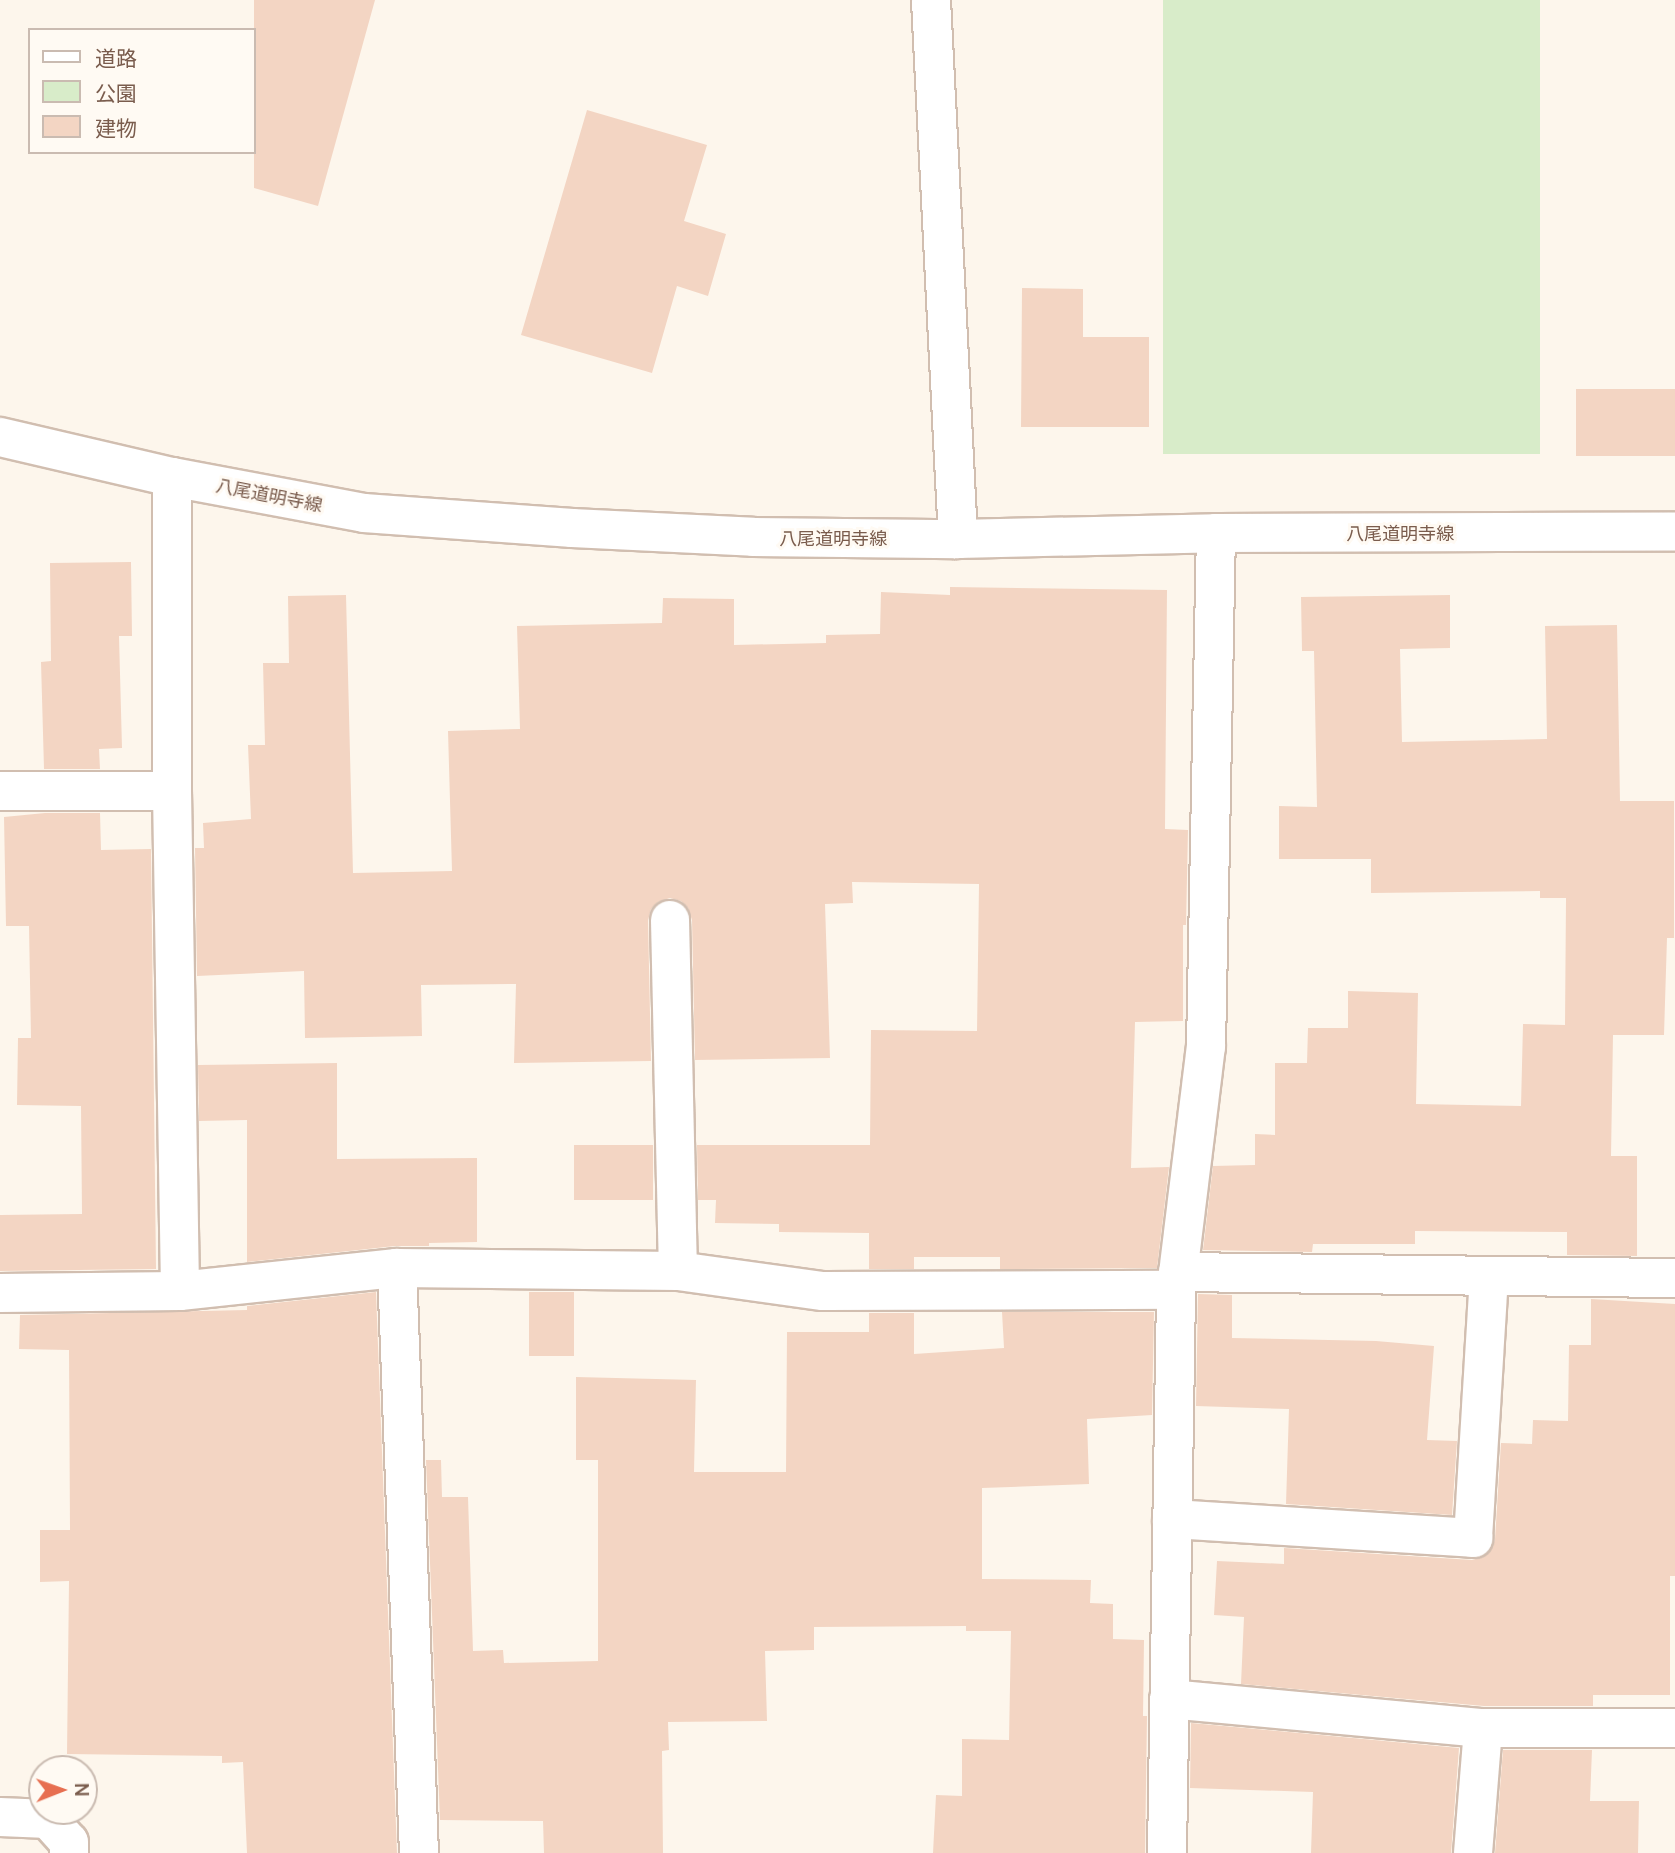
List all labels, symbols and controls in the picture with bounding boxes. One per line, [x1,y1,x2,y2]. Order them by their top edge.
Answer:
legend [28,28,256,154]
text: 道路 [95,44,137,72]
text: 公園 [95,79,137,107]
text: 建物 [95,114,137,142]
street label: 八尾道明寺線 [214,474,324,516]
street label: 八尾道明寺線 [1346,522,1454,544]
street label: 八尾道明寺線 [779,527,887,549]
north arrow [28,1755,98,1825]
text: N [69,1783,95,1797]

